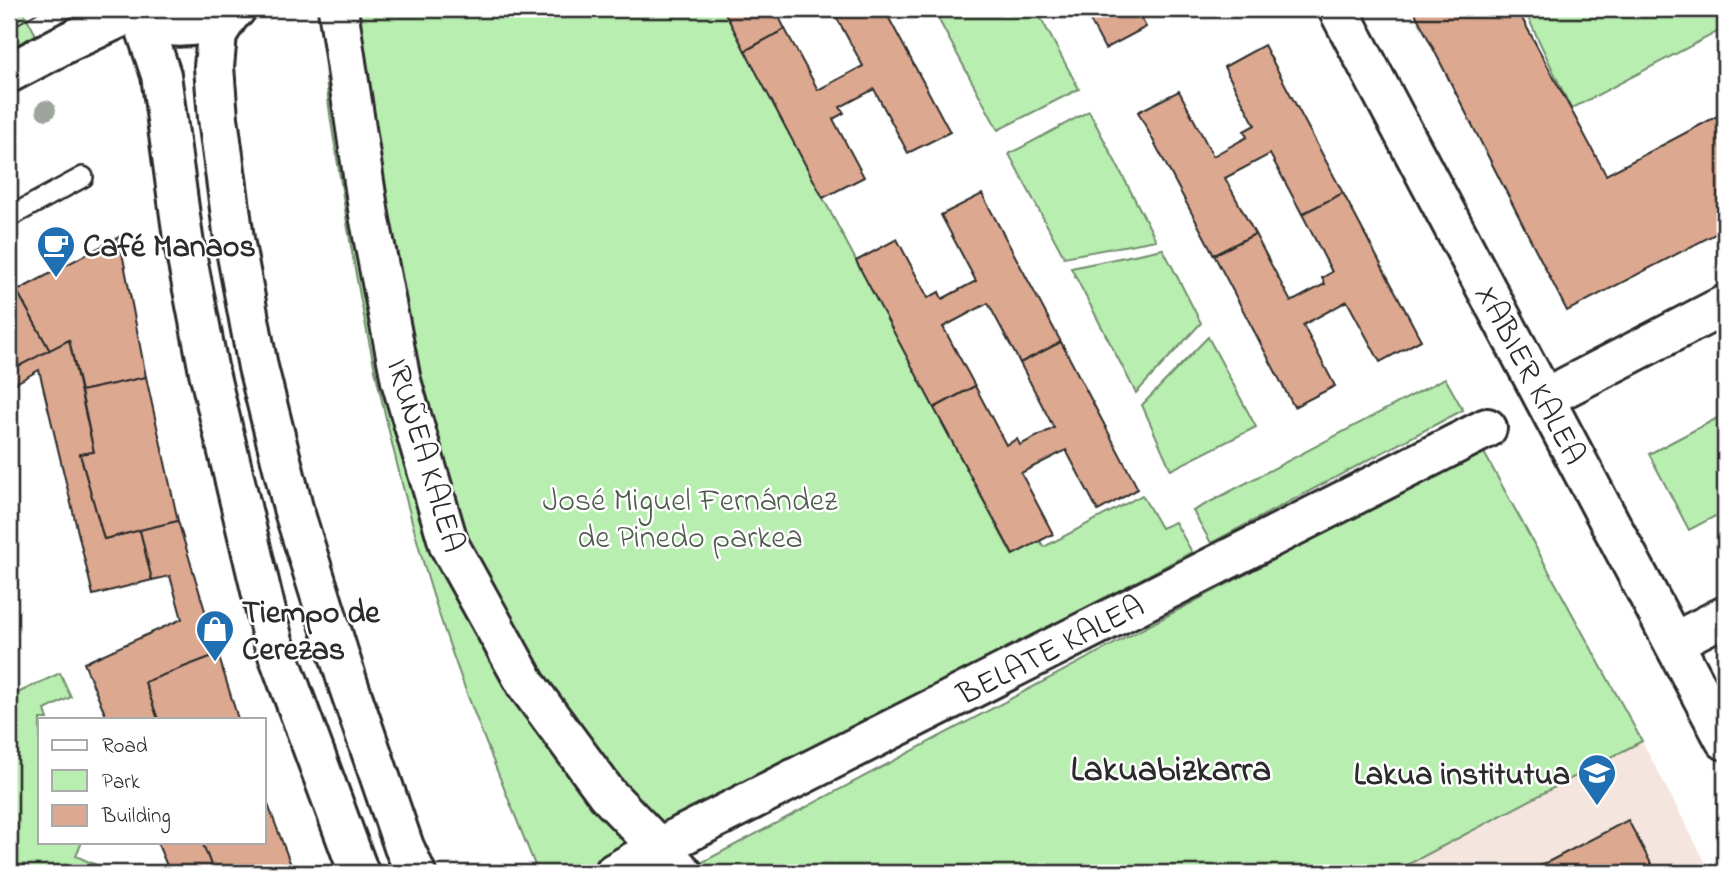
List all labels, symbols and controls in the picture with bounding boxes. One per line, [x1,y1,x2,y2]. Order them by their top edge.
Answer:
cafe icon: Café Manaos [35,224,77,279]
place label: Café Manaos [83,225,256,272]
street label: XABIER KALEA [1462,277,1596,474]
street label: IRUÑEA KALEA [372,353,475,559]
park label: José Miguel Fernández de Pinedo parkea [543,479,838,563]
street label: BELATE KALEA [949,585,1153,720]
place label: Tiempo de Cerezas [242,591,381,675]
shop icon: Tiempo de Cerezas [194,608,236,663]
legend [38,718,266,844]
text: Road [102,732,148,762]
district label: Lakuabizkarra [1071,746,1271,797]
school or university icon: Lakua institutua [1576,752,1618,807]
place label: Lakua institutua [1354,753,1570,800]
text: Park [102,768,141,798]
text: Building [101,802,171,834]

